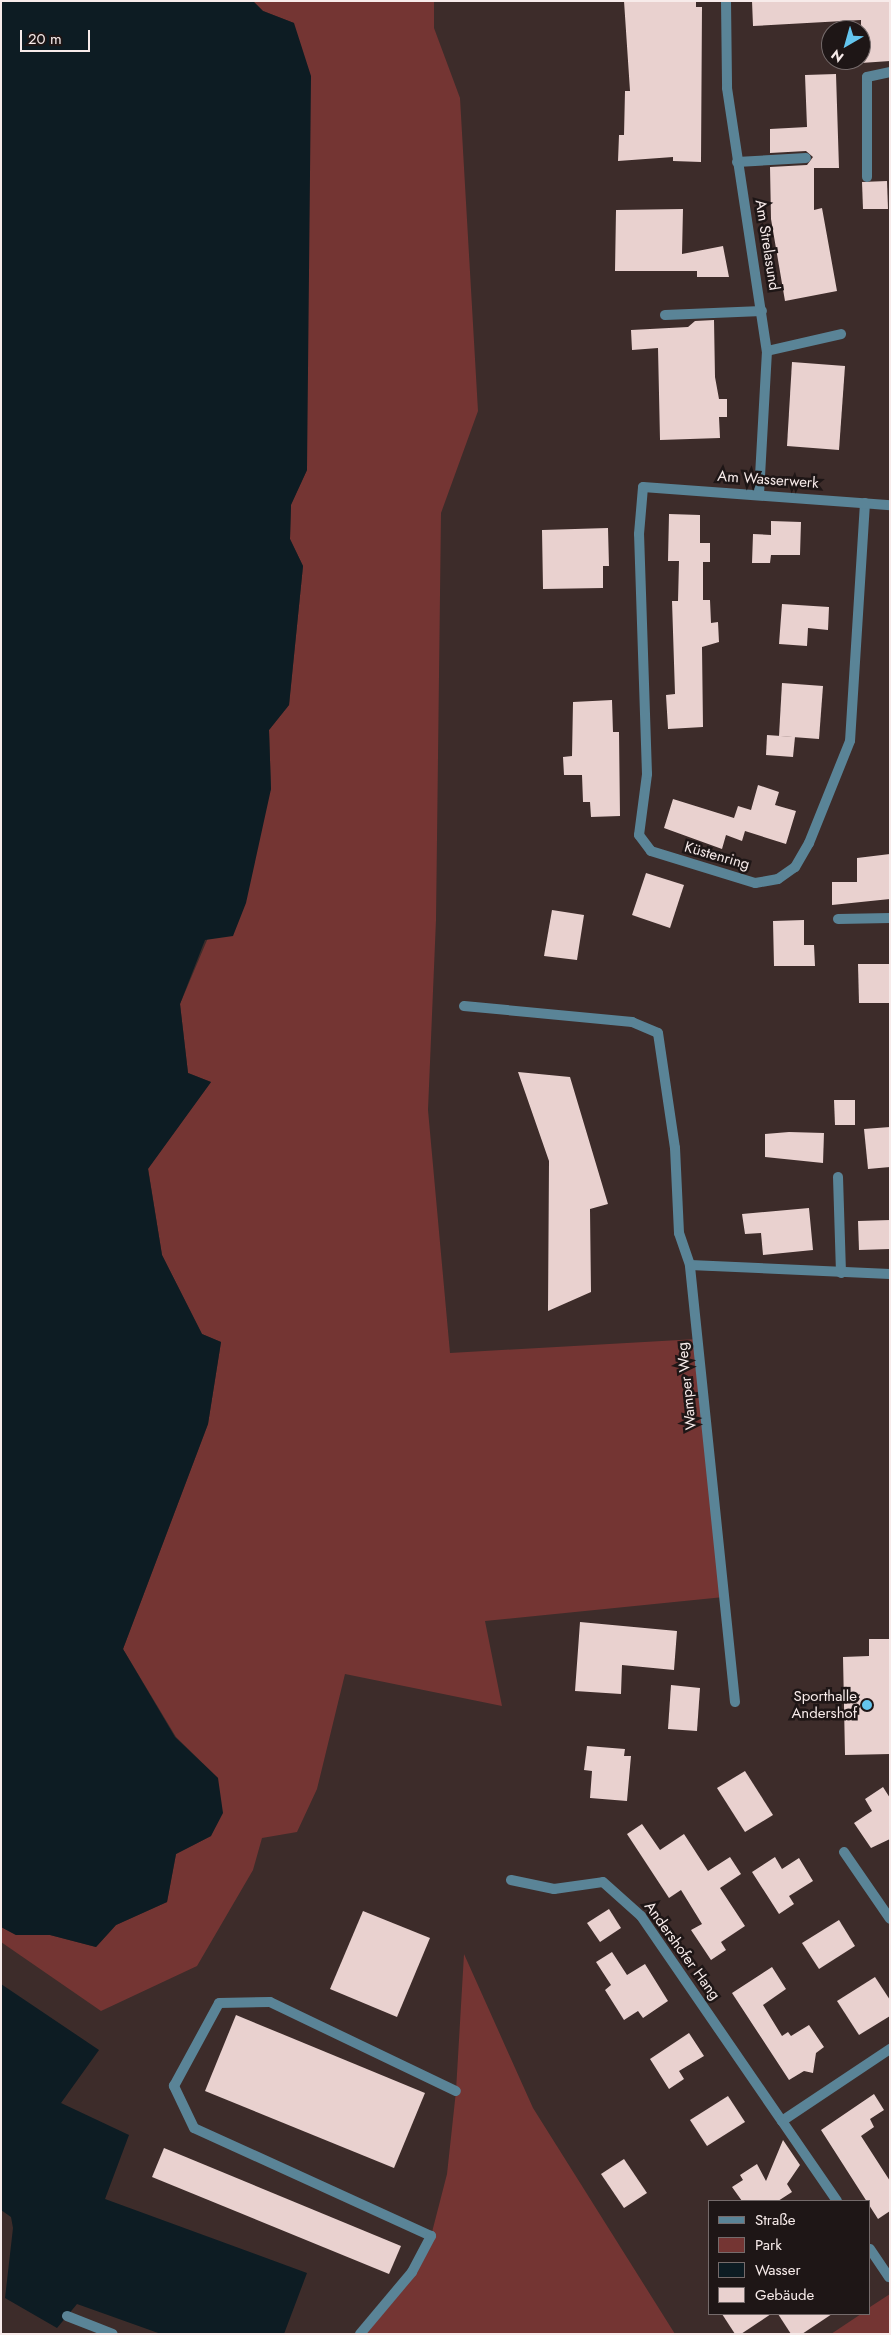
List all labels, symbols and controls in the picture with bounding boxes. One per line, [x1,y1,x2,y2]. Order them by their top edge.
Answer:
scale bar [22,20,92,52]
north arrow [821,20,871,70]
text: 20 m [28,28,62,50]
text: N [827,45,848,67]
street label: Am Strelasund [751,198,783,292]
street label: Am Wasserwerk [717,467,819,493]
street label: Küstenring [682,838,752,874]
street label: Wamper Weg [673,1341,701,1431]
place label: Sporthalle Andershof [791,1687,857,1722]
marker: Sporthalle Andershof [861,1699,873,1711]
street label: Andershofer Hang [640,1898,724,2004]
legend [708,2200,871,2315]
text: Straße [755,2209,795,2231]
text: Park [755,2234,782,2256]
text: Wasser [755,2259,801,2281]
text: Gebäude [755,2284,814,2306]

